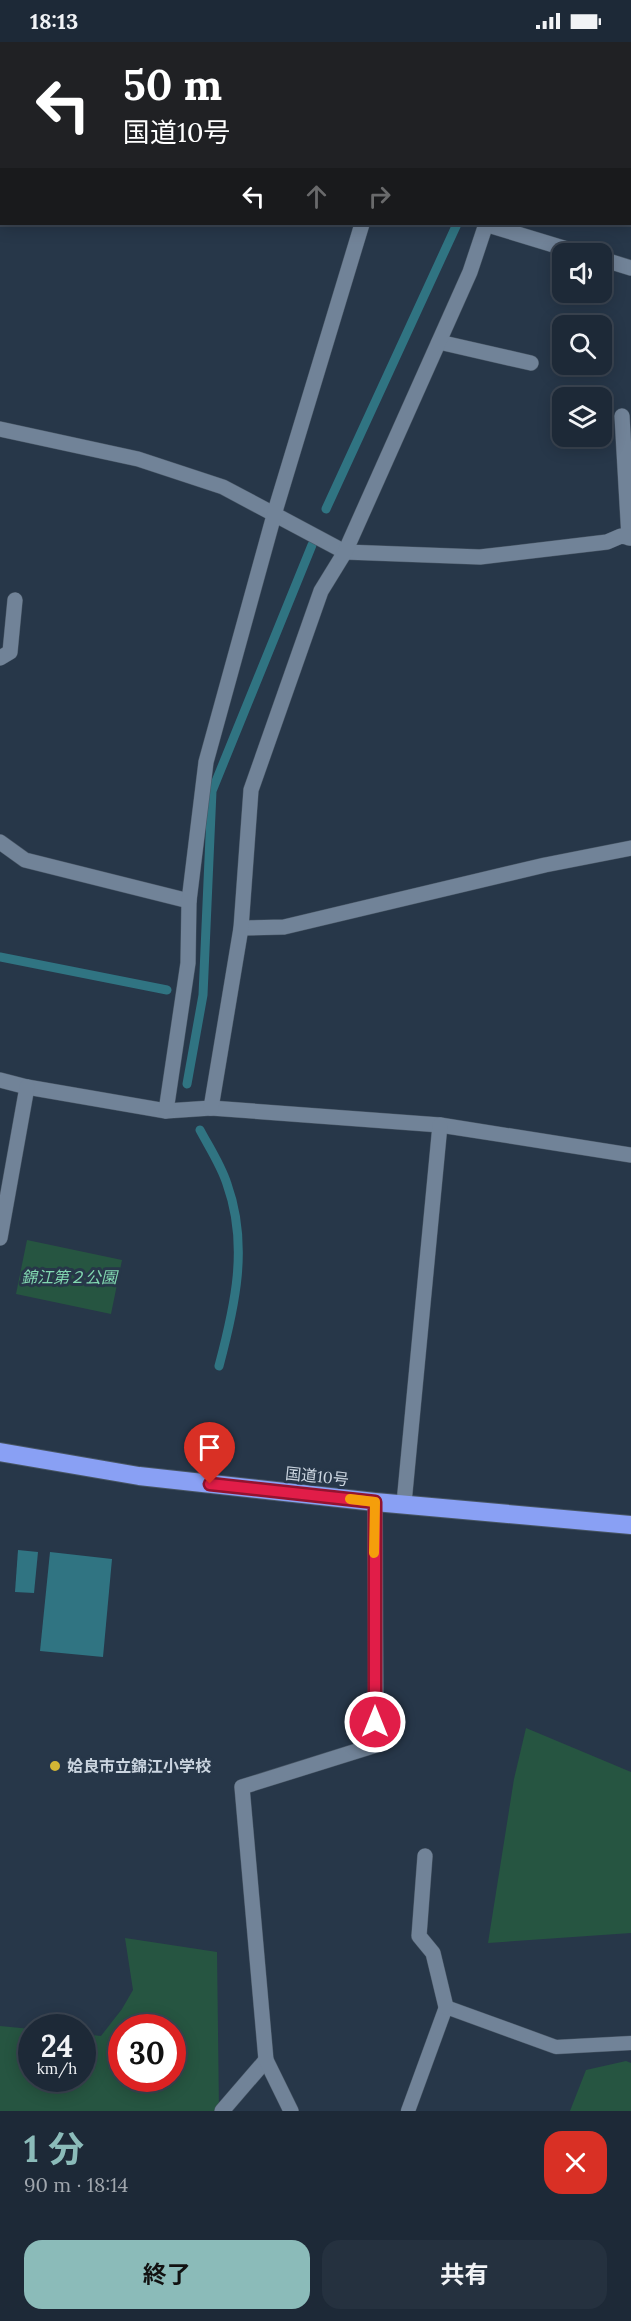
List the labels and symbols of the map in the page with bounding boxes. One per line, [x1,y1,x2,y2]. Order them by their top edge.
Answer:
park label: 錦江第２公園 [21,1267,119,1287]
pin [184,1422,235,1484]
street label: 国道10号 [284,1463,350,1489]
position arrow [343,1690,407,1754]
place label: 姶良市立錦江小学校 [67,1756,211,1776]
marker: 姶良市立錦江小学校 [48,1759,62,1773]
speed limit sign: 30 [108,2014,186,2092]

